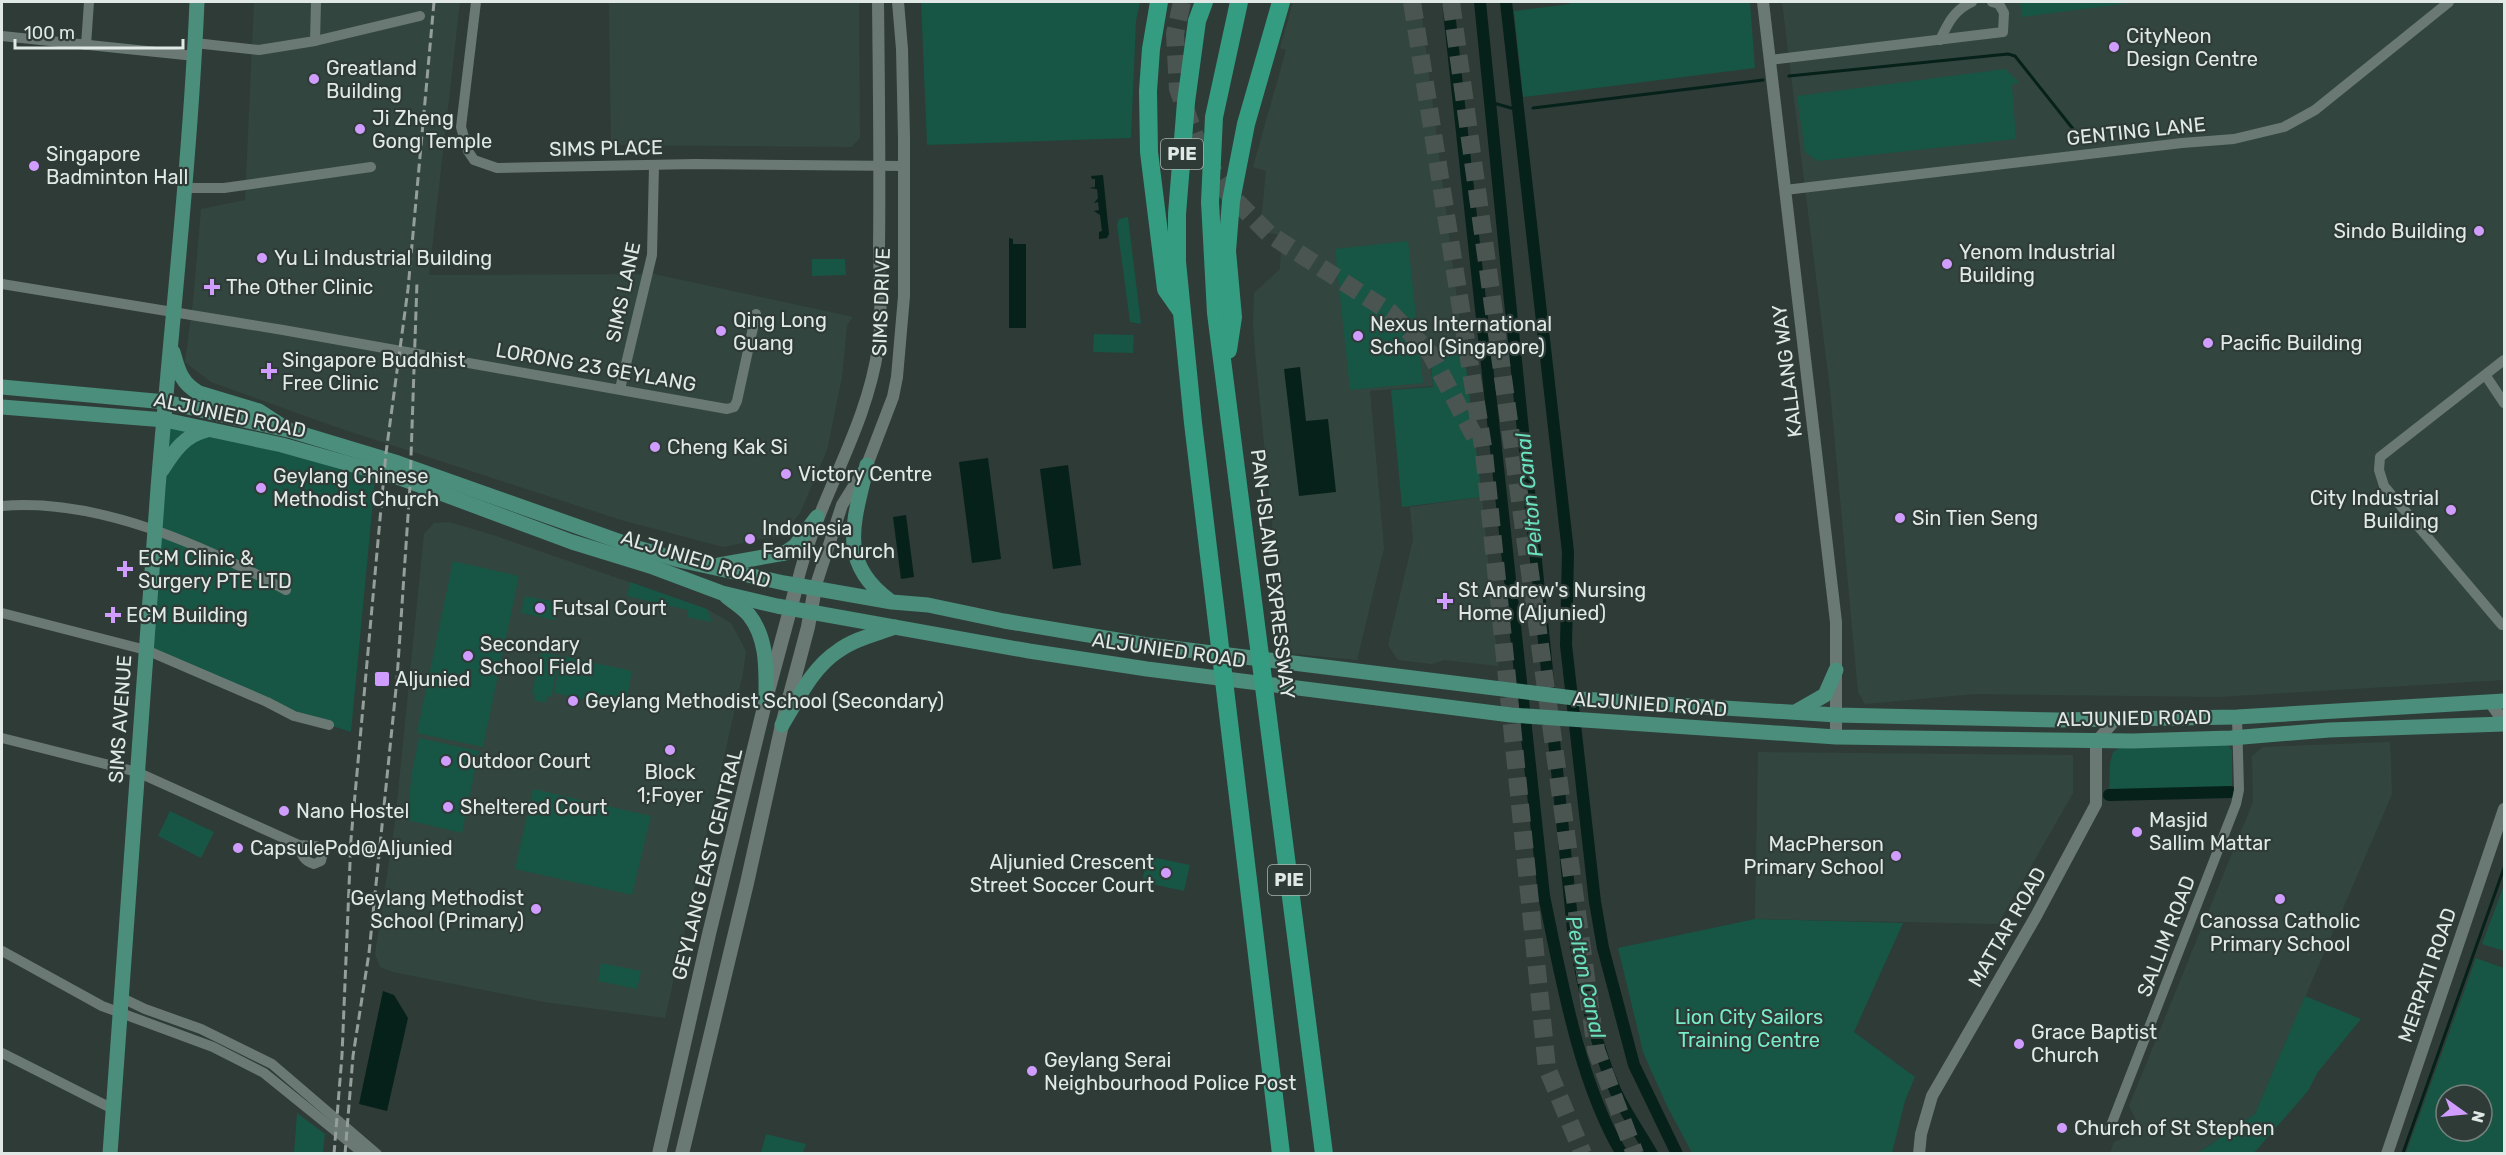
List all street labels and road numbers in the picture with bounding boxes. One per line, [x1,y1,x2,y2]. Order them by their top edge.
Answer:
street label: GENTING LANE [2065,112,2207,150]
street label: SIMS PLACE [549,135,663,161]
road number: PIE [1161,139,1203,169]
street label: SIMS LANE [601,240,645,344]
street label: SIMS DRIVE [867,247,895,357]
street label: KALLANG WAY [1767,303,1807,439]
street label: LORONG 23 GEYLANG [494,338,698,396]
street label: ALJUNIED ROAD [152,387,308,443]
street label: PAN-ISLAND EXPRESSWAY [1246,448,1300,700]
street label: ALJUNIED ROAD [618,525,774,593]
street label: ALJUNIED ROAD [1091,627,1247,673]
street label: SIMS AVENUE [104,654,136,784]
street label: ALJUNIED ROAD [1572,687,1728,721]
street label: ALJUNIED ROAD [2056,705,2212,731]
street label: GEYLANG EAST CENTRAL [667,746,747,982]
street label: MATTAR ROAD [1963,863,2051,991]
road number: PIE [1268,865,1310,895]
street label: SALLIM ROAD [2132,872,2200,1000]
street label: MERPATI ROAD [2393,905,2461,1045]

